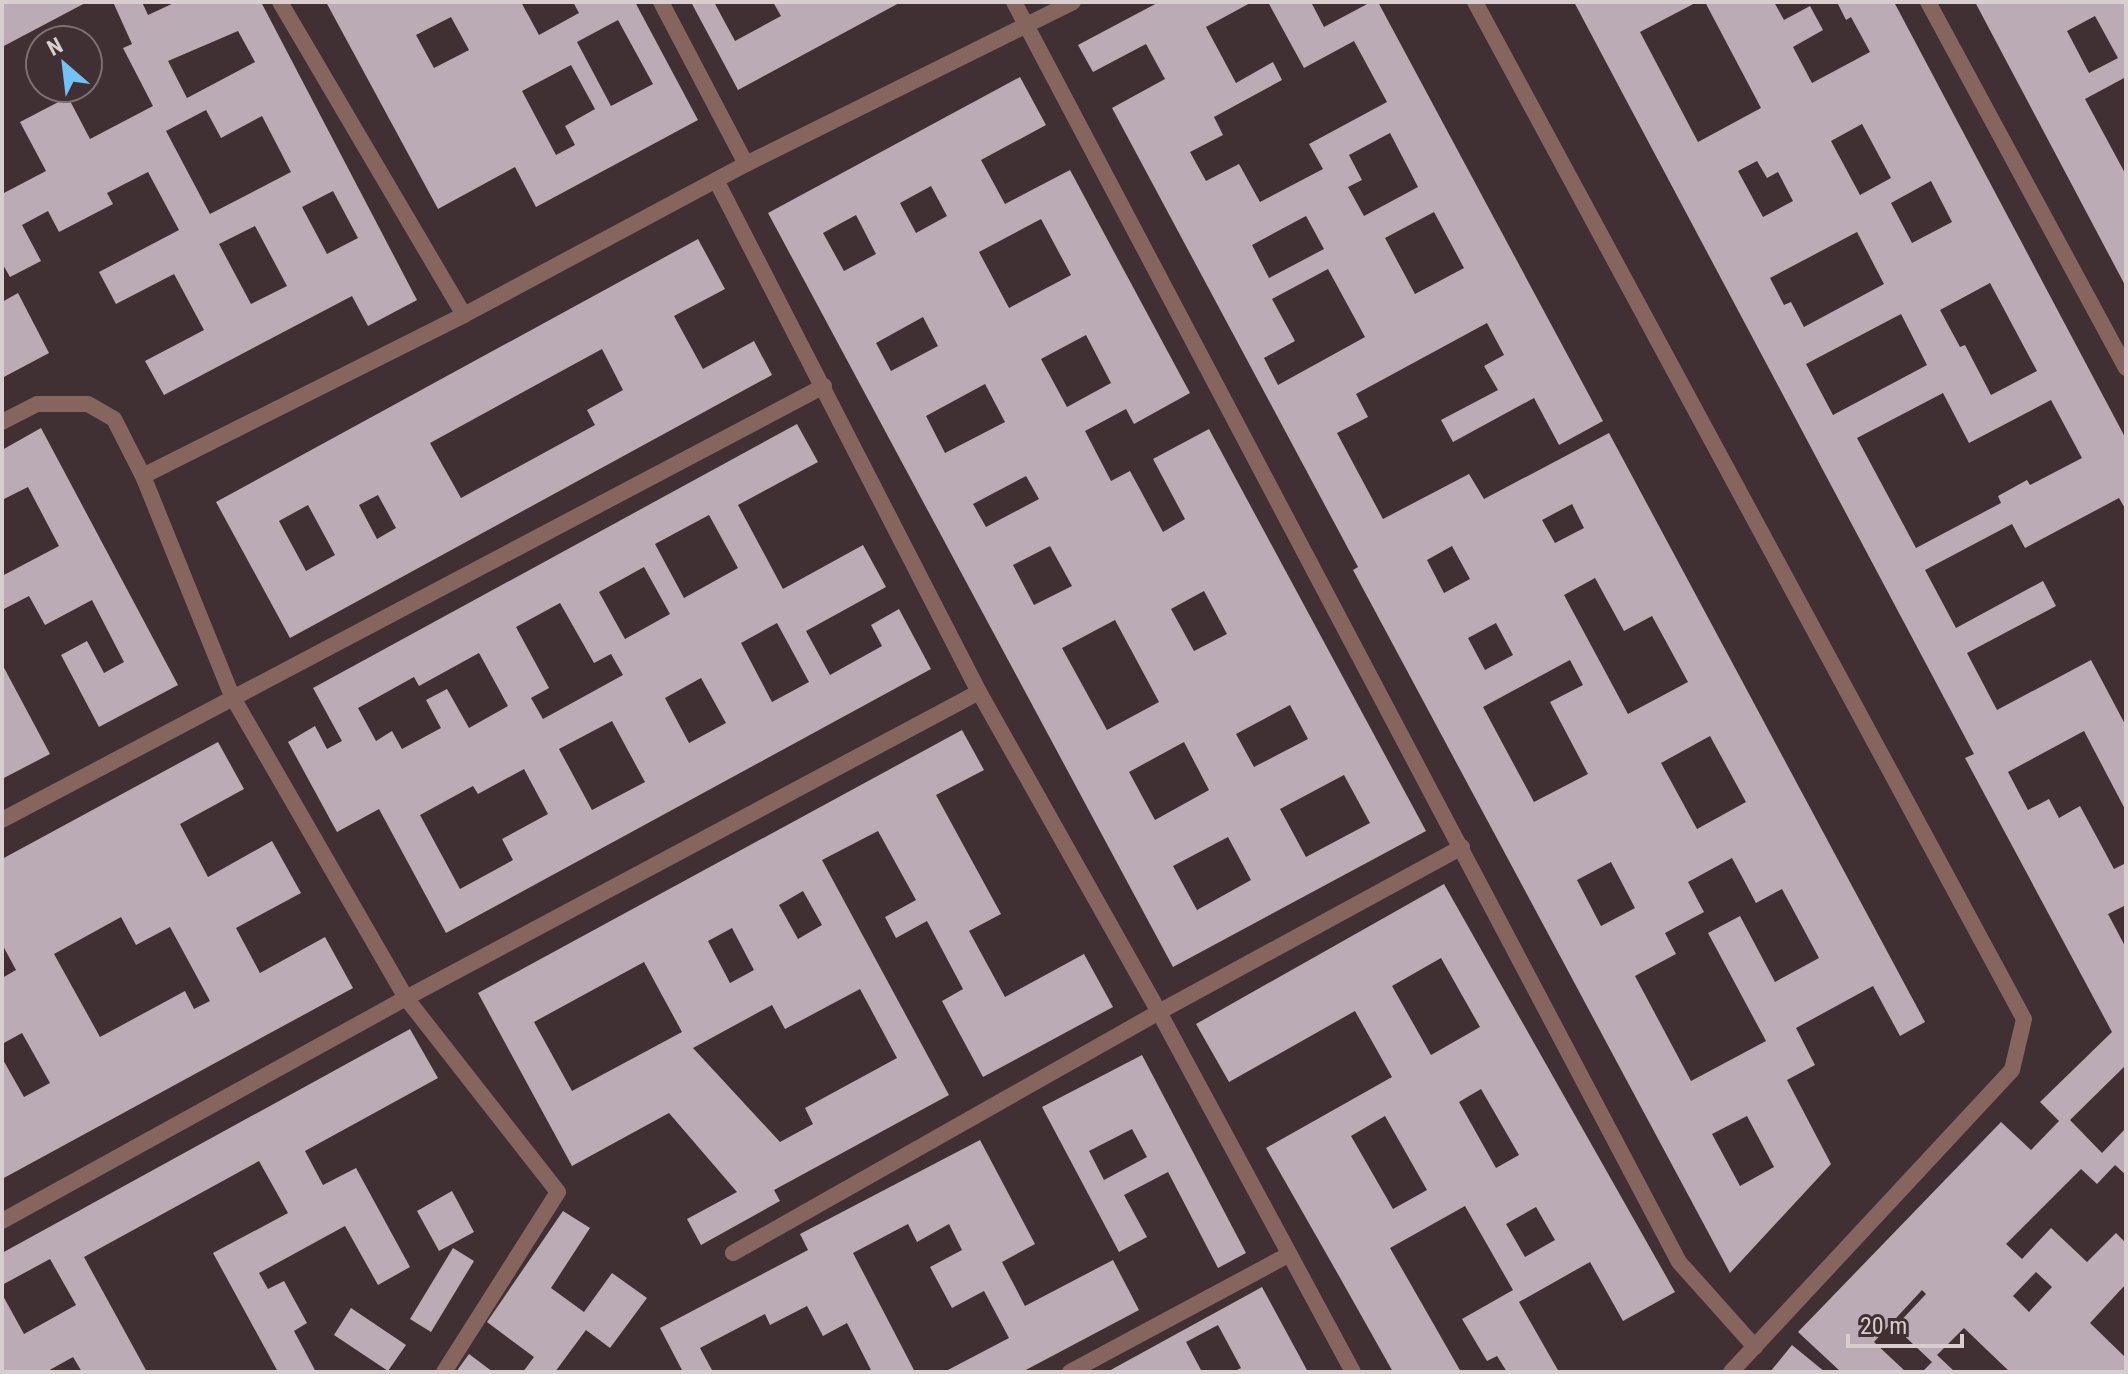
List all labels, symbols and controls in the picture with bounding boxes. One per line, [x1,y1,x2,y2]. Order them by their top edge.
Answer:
north arrow [24,24,104,104]
text: N [43,33,67,61]
scale bar [1848,1298,1962,1348]
text: 20 m [1860,1312,1907,1340]

